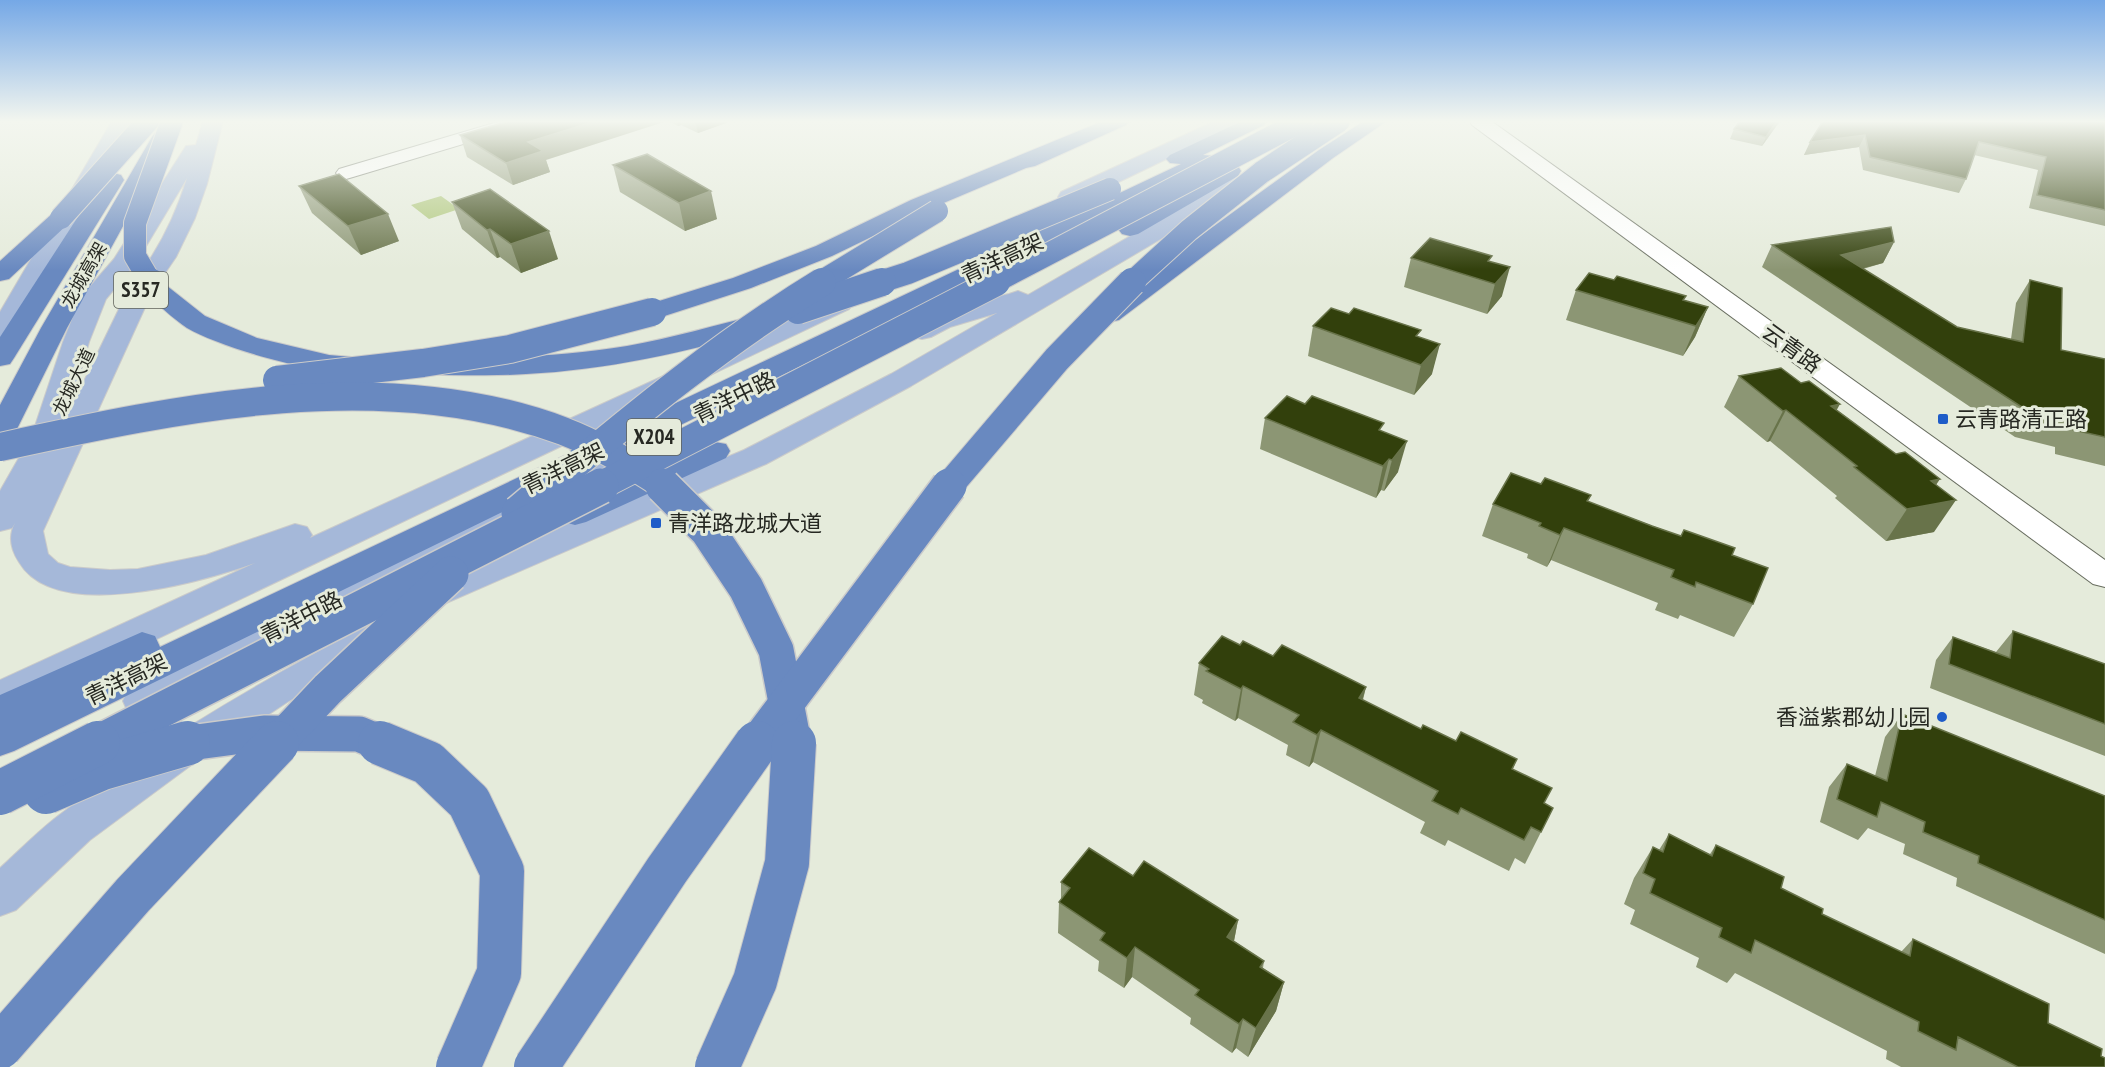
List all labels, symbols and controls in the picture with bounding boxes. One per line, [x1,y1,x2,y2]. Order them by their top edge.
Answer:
street label: 青洋高架 [956,227,1048,289]
street label: 龙城高架 [56,238,112,312]
road number: S357 [114,272,168,308]
street label: 云青路 [1757,317,1827,379]
street label: 龙城大道 [47,344,100,419]
street label: 青洋中路 [688,365,780,429]
place label: 云青路清正路 [1955,405,2087,433]
marker: 云青路清正路 [1936,412,1950,426]
road number: X204 [627,419,681,455]
street label: 青洋高架 [517,436,609,500]
place label: 青洋路龙城大道 [668,509,822,537]
marker: 青洋路龙城大道 [649,516,663,530]
street label: 青洋中路 [255,585,347,649]
street label: 青洋高架 [80,647,172,711]
place label: 香溢紫郡幼儿园 [1776,703,1930,731]
marker: 香溢紫郡幼儿园 [1935,710,1949,724]

